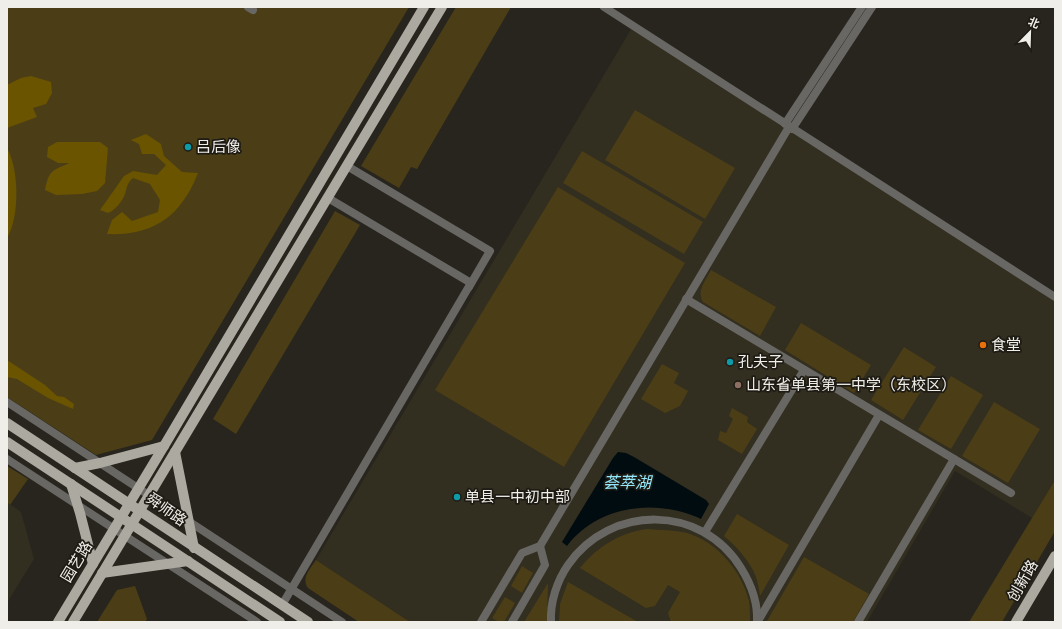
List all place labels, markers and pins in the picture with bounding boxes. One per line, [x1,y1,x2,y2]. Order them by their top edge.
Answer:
place label: 吕后像 [196,138,241,157]
marker: 吕后像 [183,142,193,152]
place label: 食堂 [991,336,1021,355]
marker: 食堂 [978,340,988,350]
place label: 孔夫子 [738,353,783,372]
marker: 孔夫子 [725,357,735,367]
place label: 山东省单县第一中学（东校区） [746,376,956,395]
marker: 山东省单县第一中学（东校区） [733,380,743,390]
place label: 单县一中初中部 [465,488,570,507]
marker: 单县一中初中部 [452,492,462,502]

